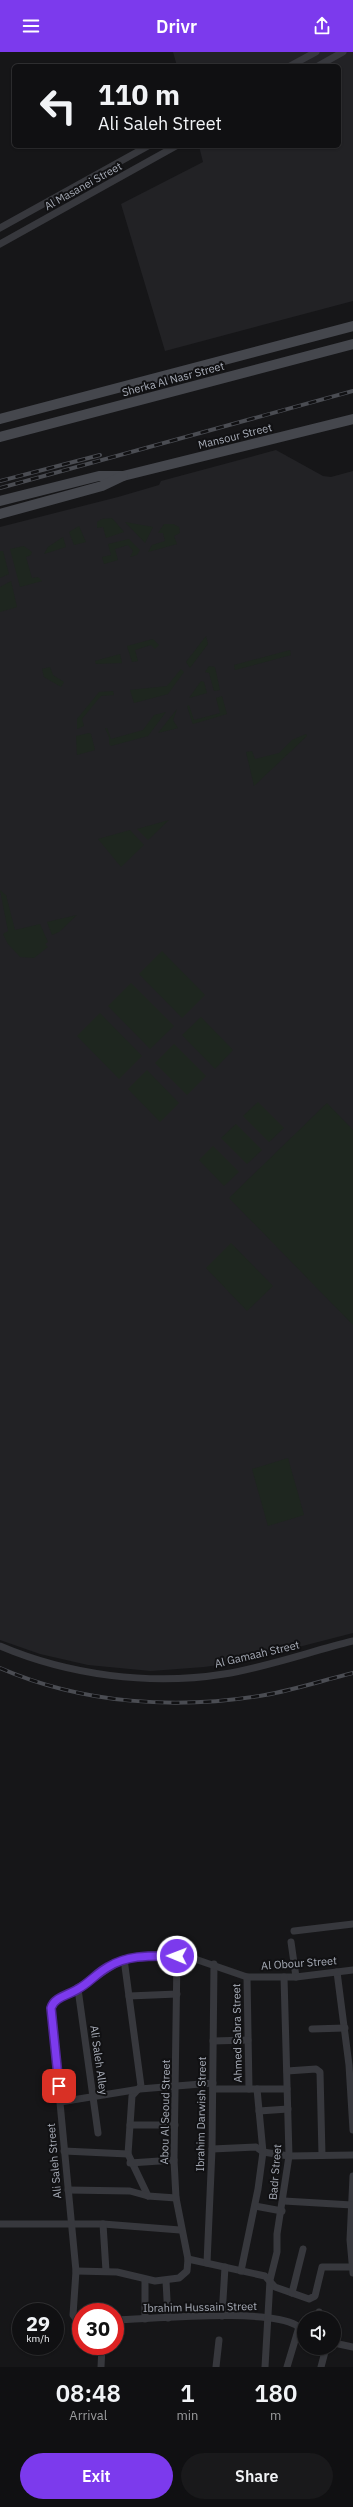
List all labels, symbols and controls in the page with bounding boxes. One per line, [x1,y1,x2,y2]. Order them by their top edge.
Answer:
icon: menu [20,15,42,37]
text: Drivr [156,15,197,38]
icon: share [311,15,333,37]
text: 110 m [98,76,180,113]
icon: left [32,80,84,132]
text: Ali Saleh Street [98,112,222,135]
street label: Al Masanei Street [42,159,124,213]
street label: Sherka Al Nasr Street [120,359,226,399]
street label: Mansour Street [197,420,274,452]
street label: Al Gamaah Street [213,1637,301,1671]
position arrow [156,1935,198,1977]
street label: Al Obour Street [261,1953,338,1973]
street label: Ahmed Sabra Street [229,1983,245,2083]
street label: Ali Saleh Alley [87,2024,111,2096]
street label: Ibrahim Darwish Street [193,2056,209,2171]
street label: Abou Al Seoud Street [157,2059,173,2165]
pin [42,2069,76,2103]
icon: arrive [48,2075,70,2097]
street label: Ali Saleh Street [44,2123,64,2199]
street label: Badr Street [266,2143,284,2201]
street label: Ibrahim Hussain Street [143,2299,257,2315]
speed limit sign: 30 [72,2303,124,2355]
text: 29 [26,2310,50,2337]
map controls [297,2311,341,2355]
button: sound [297,2311,341,2355]
text: km/h [26,2332,50,2345]
text: 08:48 [56,2377,121,2409]
text: 1 [180,2377,195,2409]
text: 180 [254,2377,297,2409]
text: Arrival [69,2407,107,2424]
text: min [177,2407,199,2424]
text: m [270,2407,281,2424]
button: Exit [20,2453,173,2499]
button: Share [181,2453,333,2499]

